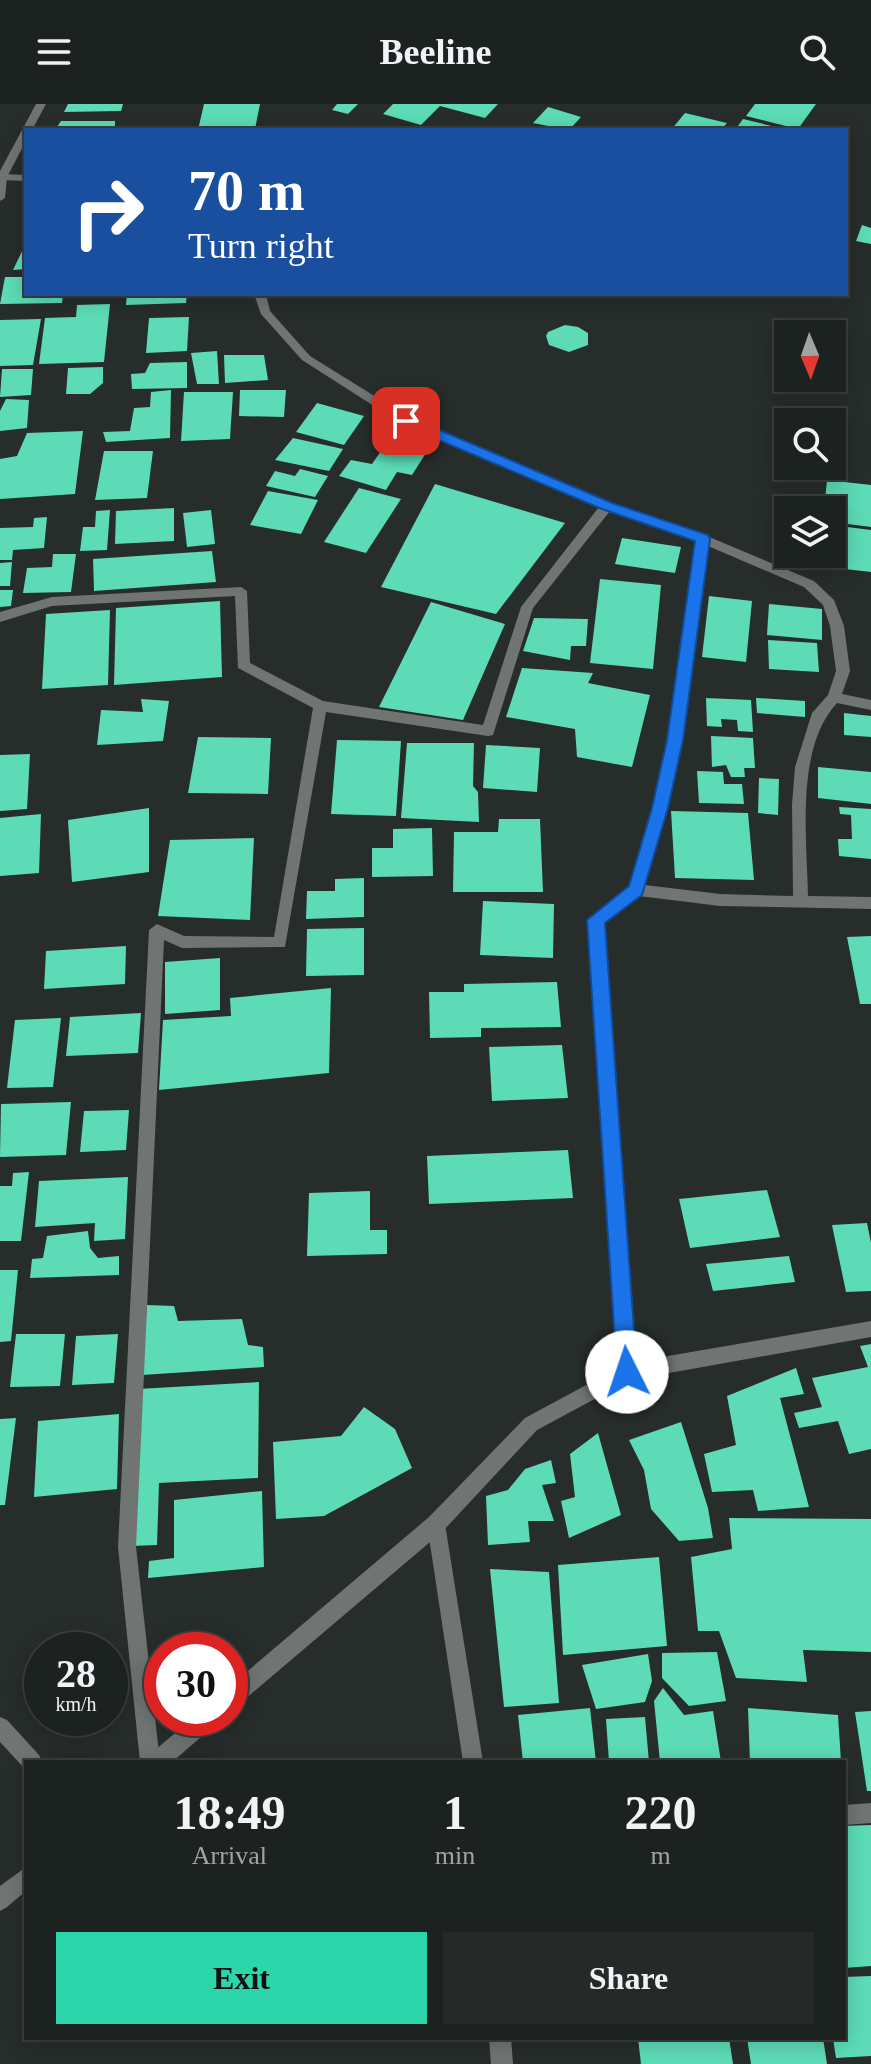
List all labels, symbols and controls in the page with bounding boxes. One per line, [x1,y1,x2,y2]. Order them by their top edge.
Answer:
icon: menu [32,30,76,74]
icon: search [795,30,839,74]
text: Beeline [380,32,491,72]
icon: right [56,160,160,264]
text: 70 m [188,160,305,222]
text: Turn right [188,226,334,266]
north arrow [774,320,846,392]
map controls [774,320,846,568]
pin [372,387,440,455]
icon: arrive [384,399,428,443]
button: search [774,408,846,480]
button: layers [774,496,846,568]
position arrow [585,1330,669,1414]
speed limit sign: 30 [144,1632,248,1736]
text: 28 [56,1651,96,1696]
text: km/h [55,1693,97,1715]
text: 18:49 [173,1786,285,1839]
text: 1 [443,1786,467,1839]
text: 220 [625,1786,697,1839]
text: Arrival [192,1841,267,1870]
text: min [435,1841,475,1870]
text: m [650,1841,671,1870]
button: Exit [56,1932,427,2024]
button: Share [443,1932,814,2024]

